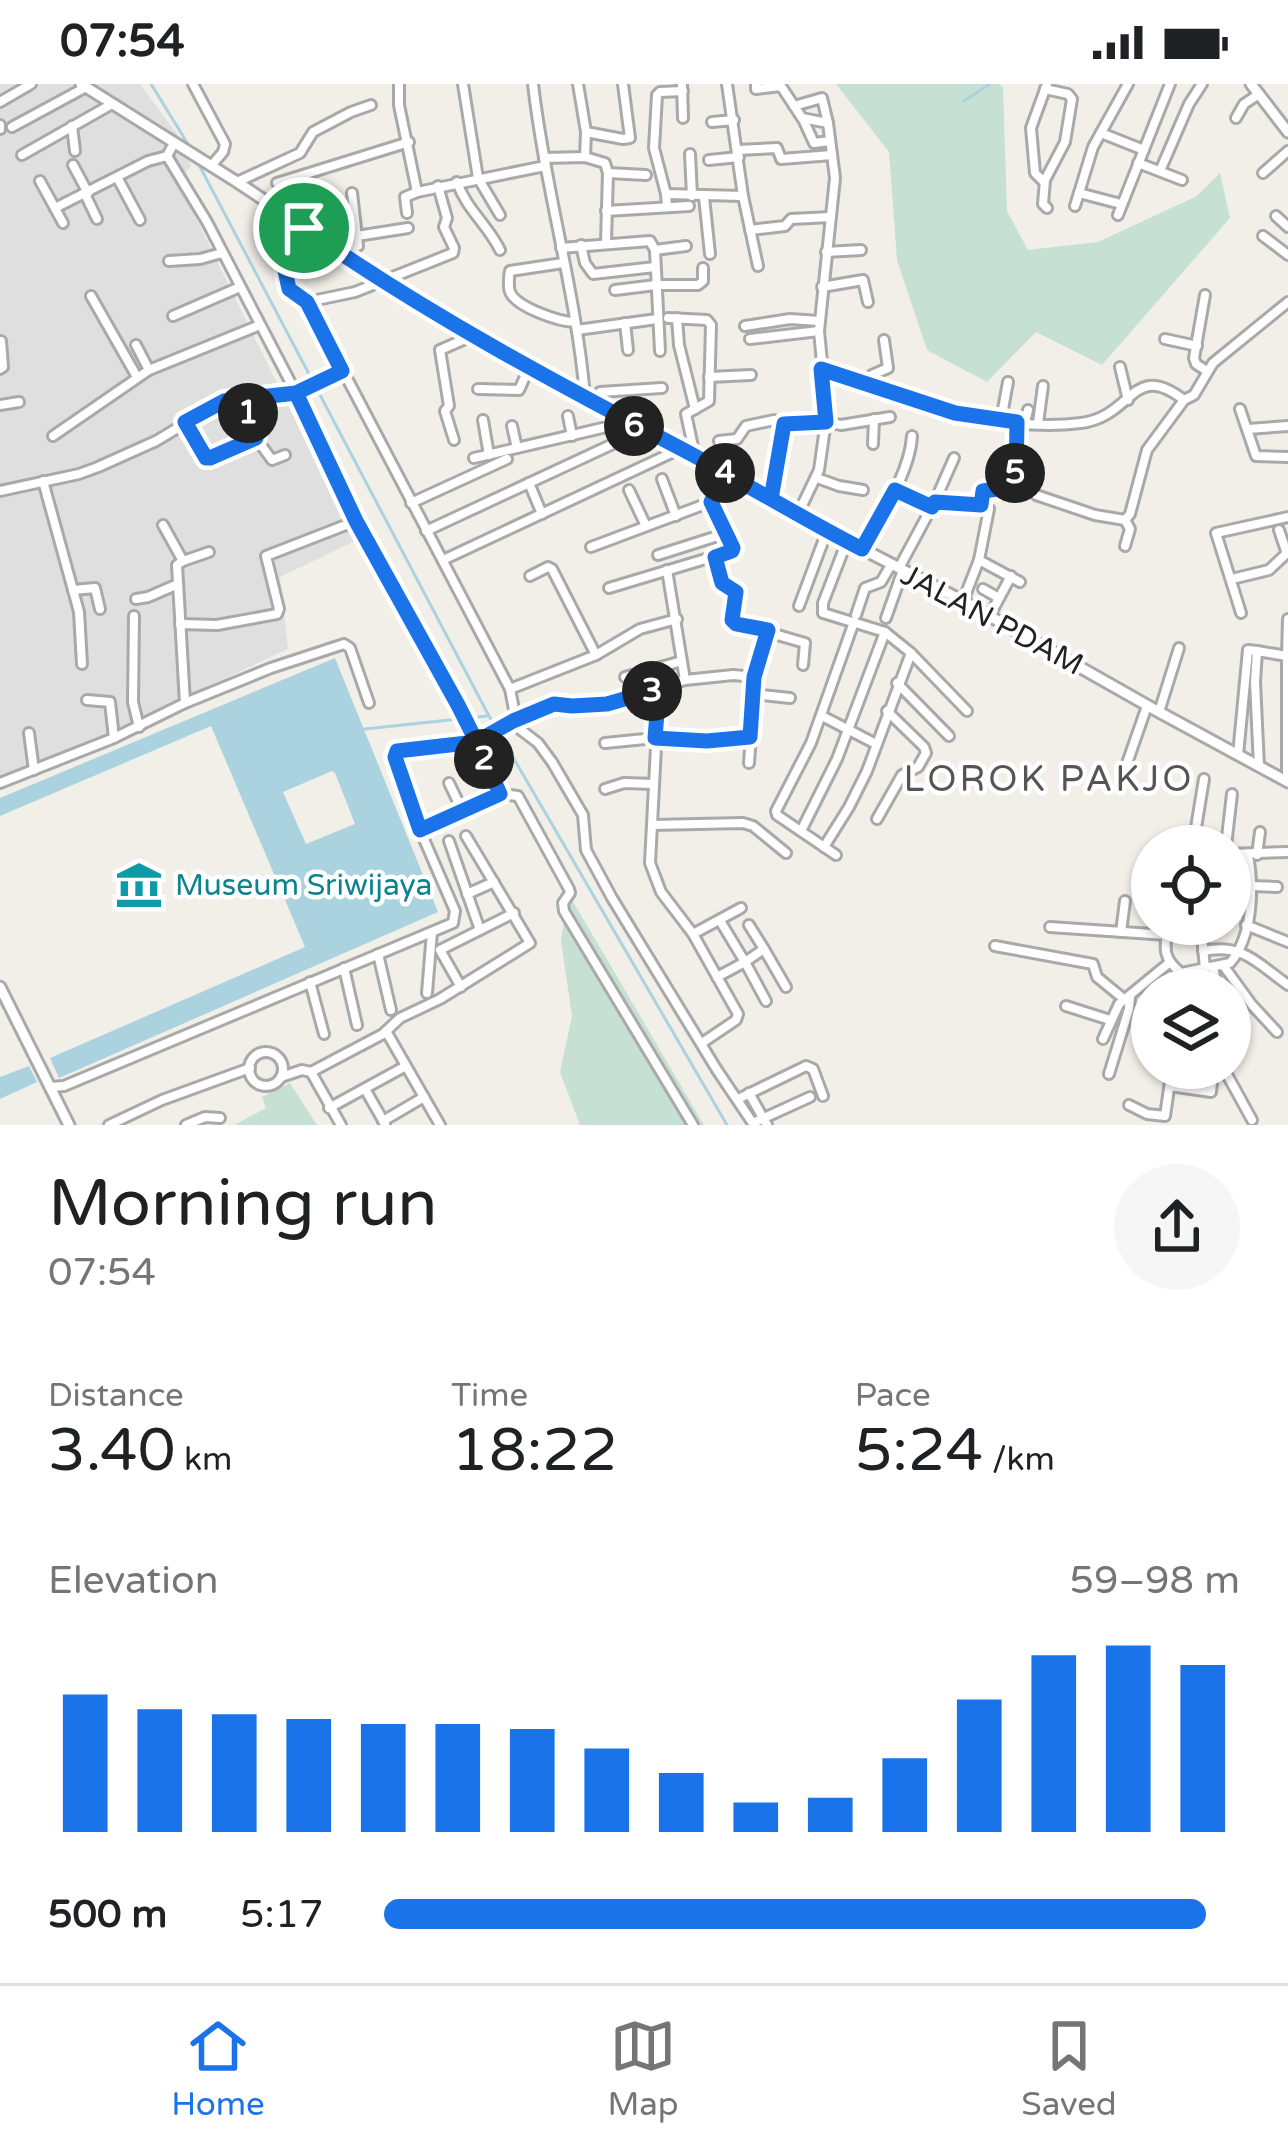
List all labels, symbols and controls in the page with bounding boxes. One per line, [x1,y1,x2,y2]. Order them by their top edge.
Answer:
text: 07:54 [60,15,185,69]
pin [253,177,355,279]
icon: arrive [271,195,337,261]
pin: 1 [218,383,278,443]
text: 1 [238,393,258,432]
pin: 6 [604,396,664,456]
text: 6 [624,406,644,445]
pin: 4 [695,443,755,503]
pin: 5 [985,443,1045,503]
text: 4 [715,453,735,492]
text: 5 [1005,453,1025,492]
street label: JALAN PDAM [895,557,1089,683]
pin: 3 [622,661,682,721]
text: 3 [642,671,662,710]
pin: 2 [454,729,514,789]
text: 2 [474,739,494,778]
district label: LOROK PAKJO [904,758,1194,801]
map controls [1131,825,1251,1089]
button: locate [1131,825,1251,945]
museum icon: Museum Sriwijaya [114,860,164,910]
place label: Museum Sriwijaya [175,867,432,904]
button: layers [1131,969,1251,1089]
text: Morning run [48,1164,438,1244]
button: share [1114,1164,1240,1290]
text: 07:54 [48,1249,156,1296]
text: Distance [48,1376,184,1415]
text: Time [451,1376,528,1415]
text: Pace [855,1376,931,1415]
text: 3.40 [48,1415,175,1487]
text: 18:22 [451,1415,618,1487]
text: 5:24 [855,1415,983,1487]
text: km [175,1440,232,1479]
text: /km [983,1440,1055,1479]
text: Elevation [48,1557,218,1604]
text: 59–98 m [1069,1557,1240,1604]
text: 500 m [48,1891,167,1938]
text: 5:17 [240,1891,324,1938]
tab: Home [171,2013,265,2124]
tab: Map [607,2013,679,2124]
tab: Saved [1021,2013,1117,2124]

